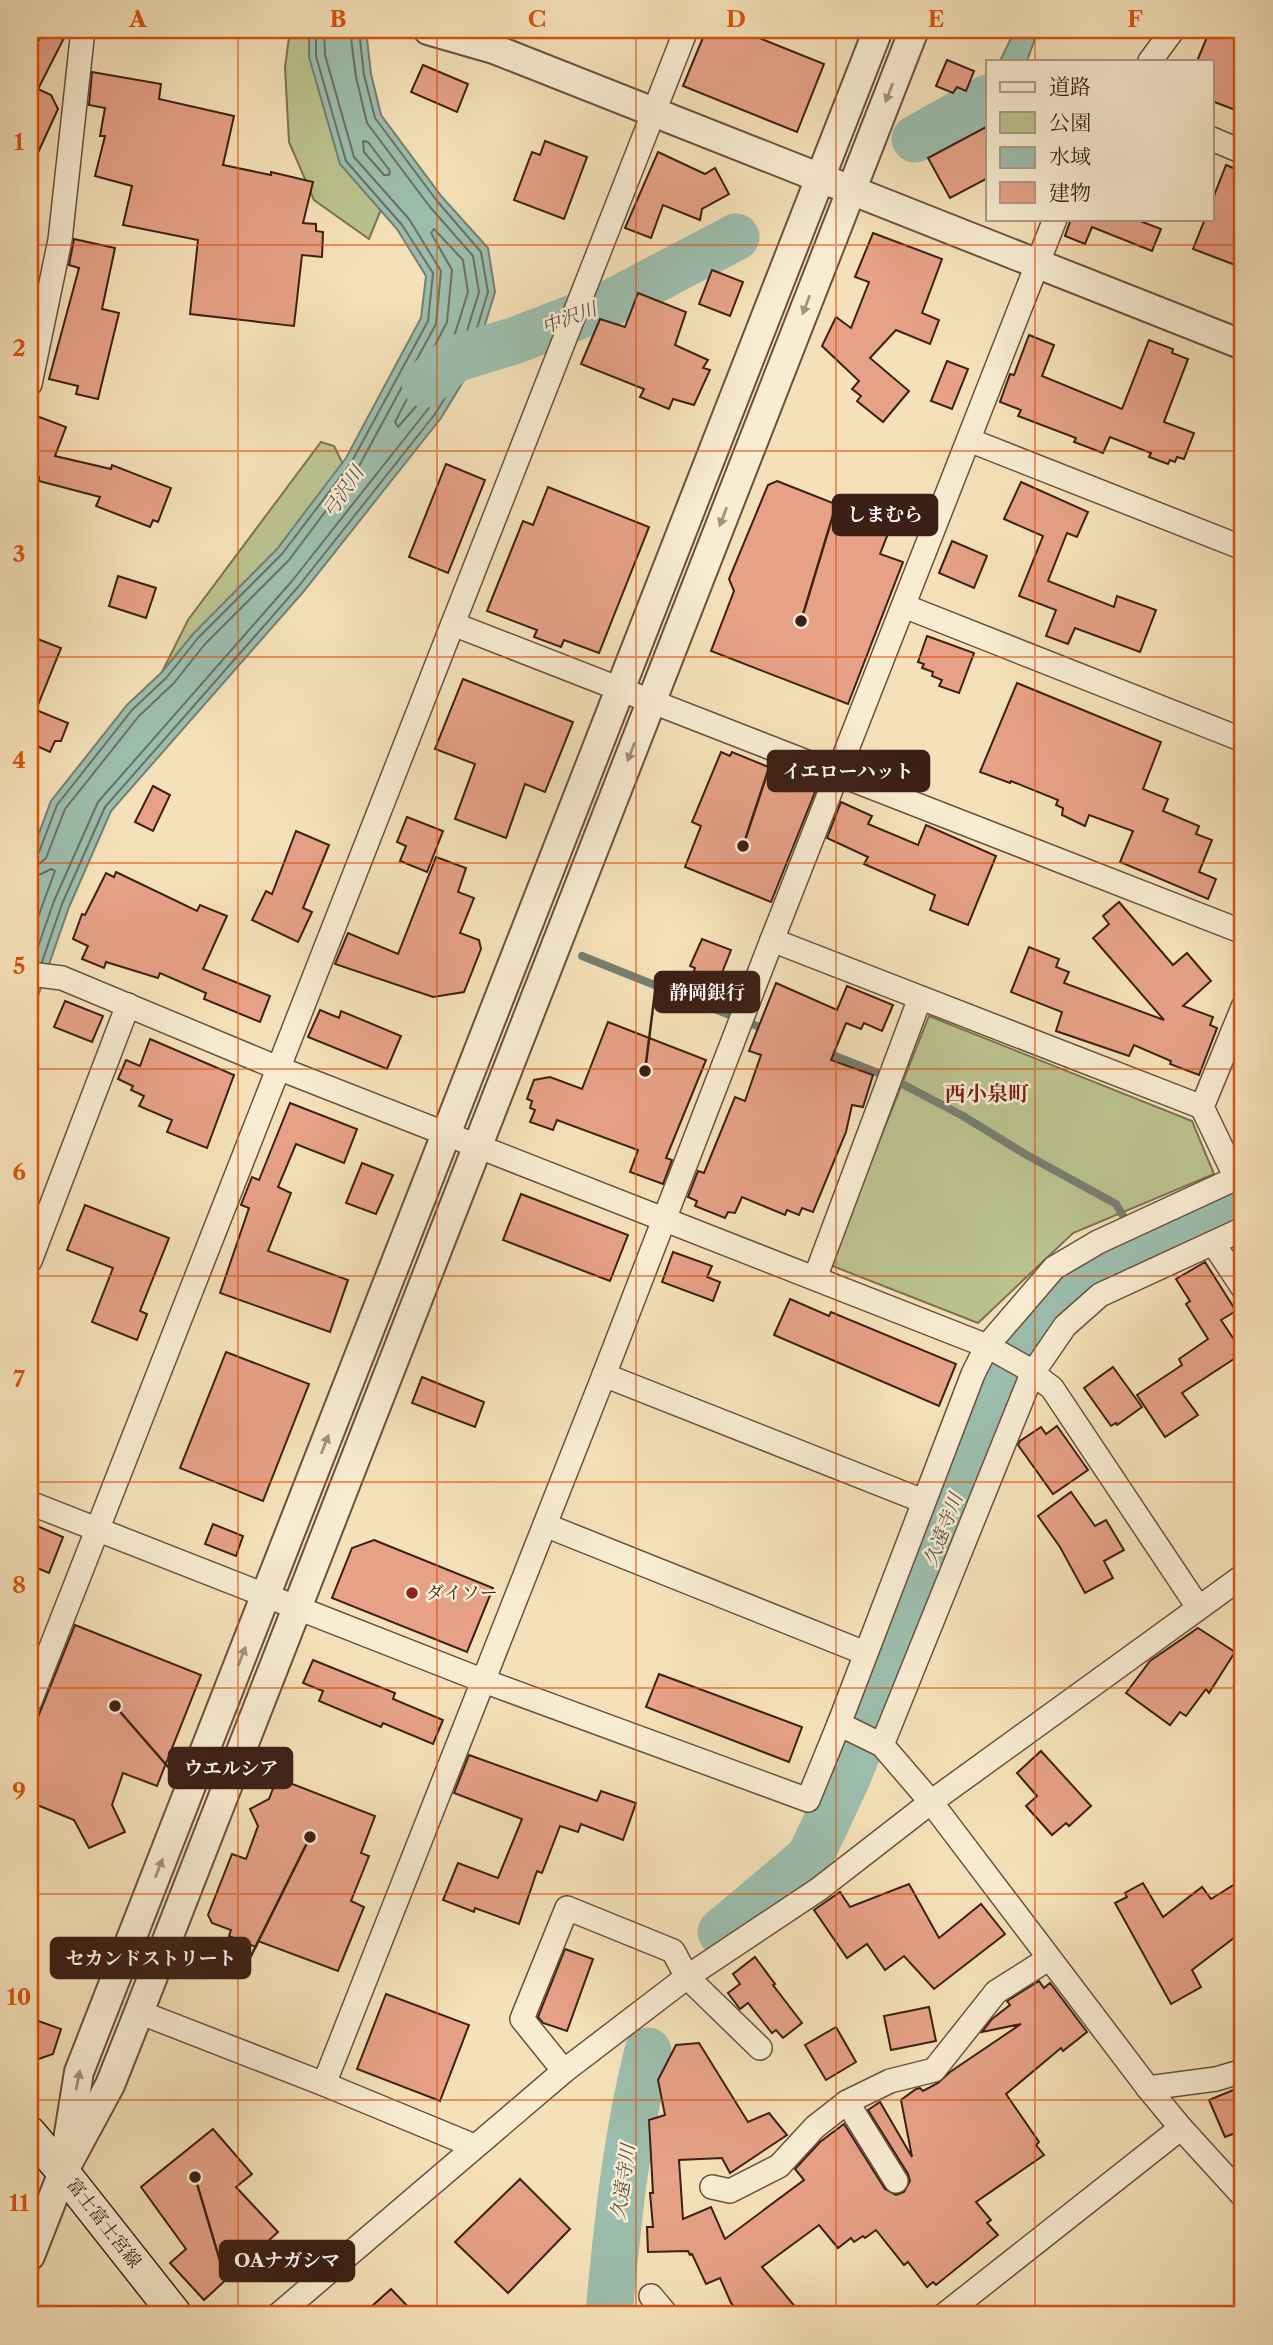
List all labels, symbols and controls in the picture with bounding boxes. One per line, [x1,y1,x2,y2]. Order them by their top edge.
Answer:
text: A [128,5,148,33]
text: B [329,5,347,33]
text: C [528,5,546,33]
text: D [726,5,746,33]
text: E [928,5,944,33]
text: F [1127,5,1143,33]
legend [986,60,1214,220]
text: 道路 [1049,74,1091,99]
one-way arrow [883,83,894,104]
text: 公園 [1049,110,1091,135]
text: 1 [14,128,25,156]
text: 水域 [1049,144,1091,169]
text: 建物 [1049,180,1091,205]
one-way arrow [801,295,812,316]
water label: 中沢川 [538,297,602,339]
text: 2 [12,334,26,362]
water label: 弓沢川 [318,460,370,522]
callout: しまむら [833,495,937,535]
text: しまむら [847,503,923,526]
one-way arrow [718,507,729,528]
text: 3 [13,540,26,568]
one-way arrow [626,741,637,762]
text: 4 [12,746,26,774]
callout: イエローハット [768,751,929,791]
text: イエローハット [782,760,914,783]
text: 5 [13,952,25,980]
callout: 静岡銀行 [655,972,759,1012]
text: 静岡銀行 [669,981,745,1004]
district label: 西小泉町 [945,1081,1029,1106]
text: 6 [12,1158,26,1186]
text: 7 [13,1365,25,1393]
one-way arrow [320,1433,331,1454]
water label: 久遠寺川 [919,1489,968,1570]
text: 8 [12,1571,26,1599]
place label: ダイソー [426,1582,498,1604]
marker: ダイソー [404,1585,420,1601]
one-way arrow [237,1645,248,1666]
callout: ウエルシア [169,1748,292,1788]
text: ウエルシア [184,1757,278,1780]
text: 9 [12,1777,26,1805]
one-way arrow [154,1857,165,1878]
callout: セカンドストリート [51,1938,250,1978]
text: セカンドストリート [66,1947,236,1970]
text: 10 [7,1983,31,2011]
one-way arrow [73,2069,84,2091]
water label: 久遠寺川 [606,2141,640,2221]
street label: 富士富士宮線 [62,2174,146,2272]
text: 11 [9,2189,30,2217]
callout: OAナガシマ [220,2241,354,2281]
text: OAナガシマ [234,2249,340,2272]

